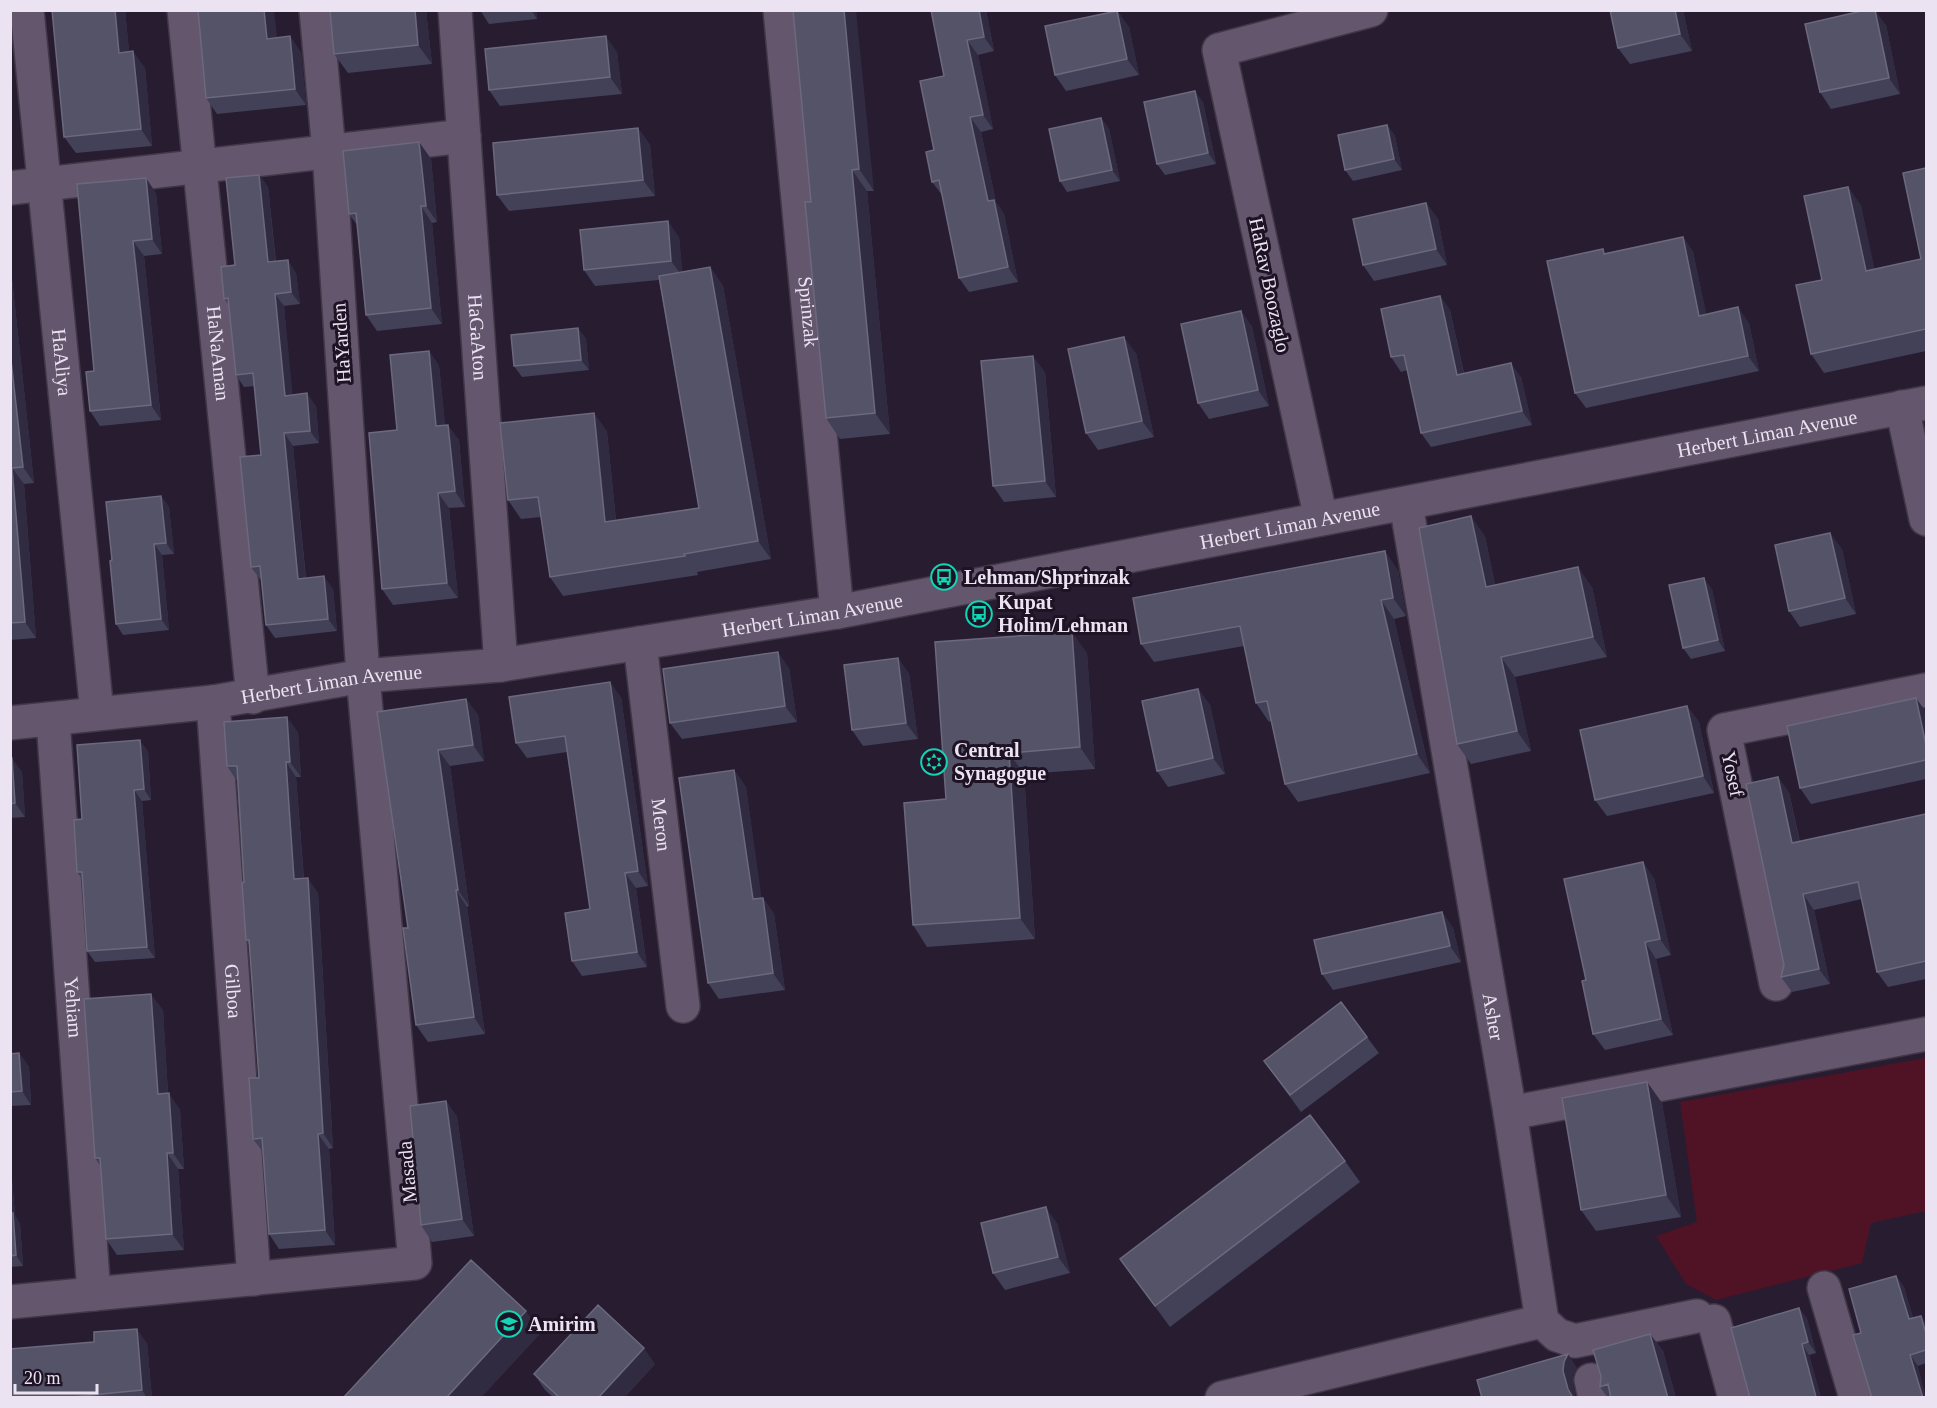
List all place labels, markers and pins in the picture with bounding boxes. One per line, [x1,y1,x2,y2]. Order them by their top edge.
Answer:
bus stop icon: Lehman/Shprinzak [929,562,959,592]
place label: Lehman/Shprinzak [964,566,1130,589]
place label: Kupat Holim/Lehman [998,591,1128,636]
bus stop icon: Kupat Holim/Lehman [964,599,994,629]
place label: Central Synagogue [954,739,1046,785]
synagogue icon: Central Synagogue [919,747,949,777]
school or university icon: Amirim [494,1309,524,1339]
place label: Amirim [528,1313,596,1335]

